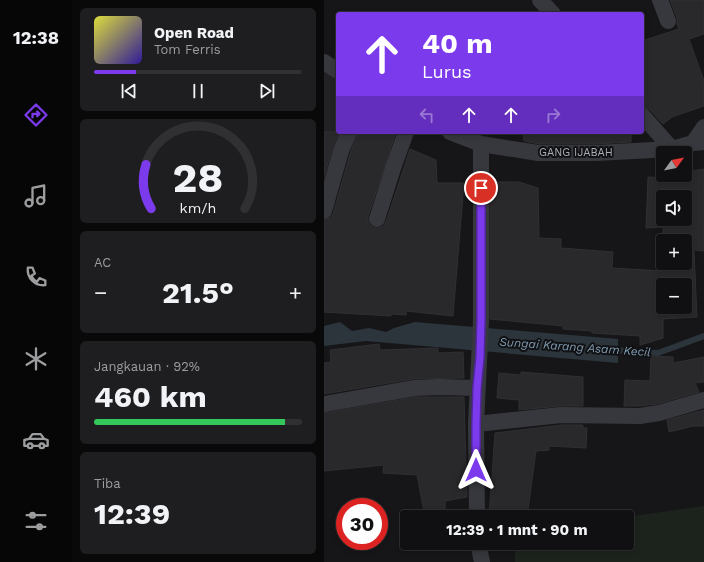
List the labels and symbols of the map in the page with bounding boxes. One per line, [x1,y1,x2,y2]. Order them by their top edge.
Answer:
street label: GANG IJABAH [539,146,613,159]
north arrow [656,146,692,182]
pin [464,171,498,205]
water label: Sungai Karang Asam Kecil [499,335,652,359]
position arrow [455,449,497,491]
speed limit sign: 30 [336,498,388,550]

